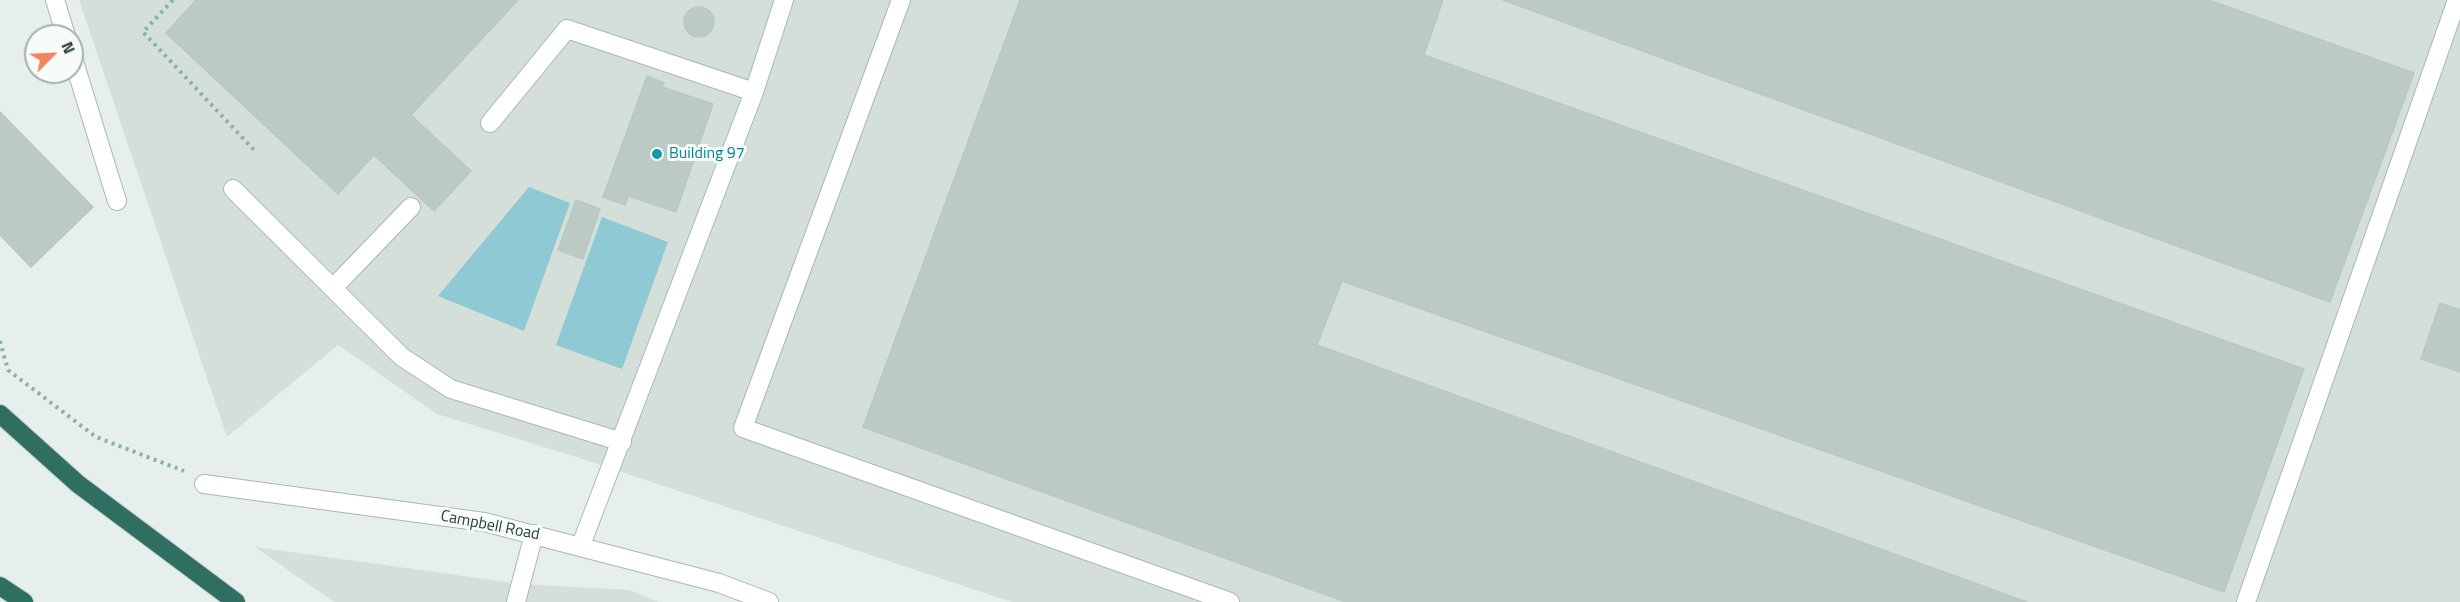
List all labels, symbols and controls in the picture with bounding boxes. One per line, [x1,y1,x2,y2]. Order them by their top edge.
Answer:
north arrow [24,24,84,84]
text: N [55,38,82,57]
place label: Building 97 [669,144,745,164]
marker: Building 97 [650,147,664,161]
street label: Campbell Road [439,507,541,545]

